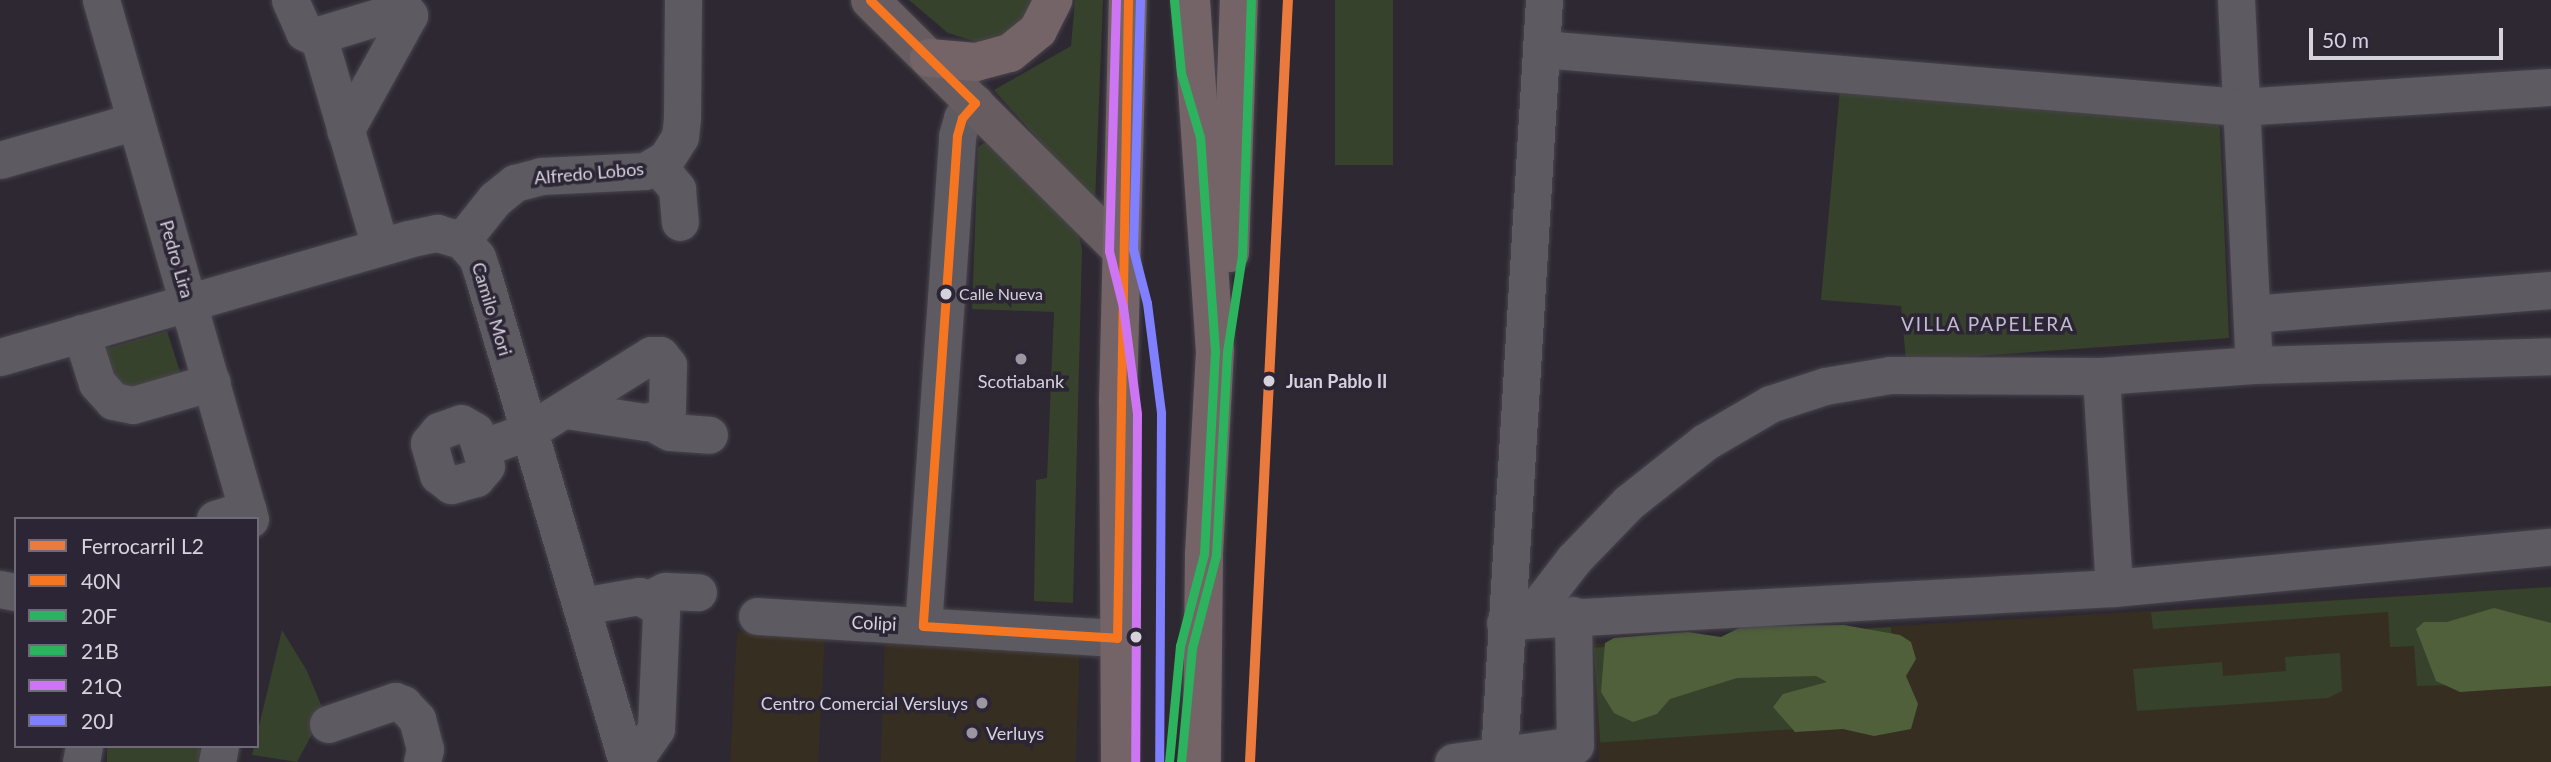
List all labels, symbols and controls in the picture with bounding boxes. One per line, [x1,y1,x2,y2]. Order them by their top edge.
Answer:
scale bar [2313,14,2507,58]
text: 50 m [2322,27,2369,52]
street label: Alfredo Lobos [533,157,645,189]
street label: Pedro Lira [156,218,198,300]
street label: Camilo Mori [468,260,516,358]
place label: Calle Nueva [959,284,1043,304]
marker: Calle Nueva [939,287,953,301]
district label: VILLA PAPELERA [1902,313,2074,335]
marker: Scotiabank [1013,351,1029,367]
place label: Scotiabank [978,370,1064,392]
marker: Juan Pablo II [1258,370,1280,392]
place label: Juan Pablo II [1286,370,1387,392]
legend [14,517,259,748]
text: Ferrocarril L2 [81,533,204,558]
text: 40N [81,568,121,593]
text: 20F [81,603,117,628]
street label: Colipi [851,611,897,635]
unlabelled marker [1129,630,1143,644]
text: 21B [81,638,119,663]
text: 21Q [81,673,122,698]
place label: Centro Comercial Versluys [760,692,968,714]
marker: Centro Comercial Versluys [974,695,990,711]
text: 20J [81,708,114,733]
place label: Verluys [986,722,1044,744]
marker: Verluys [964,725,980,741]

